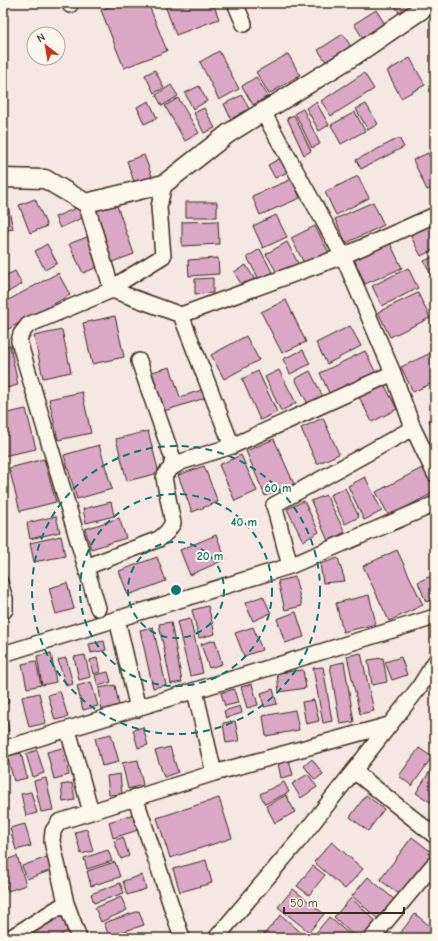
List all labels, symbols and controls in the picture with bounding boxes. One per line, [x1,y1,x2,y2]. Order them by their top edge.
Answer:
north arrow [26,26,66,66]
text: N [35,30,48,45]
text: 60 m [265,481,291,495]
text: 40 m [231,515,257,529]
text: 20 m [197,549,223,563]
centre of rings [169,583,183,597]
scale bar [284,889,404,915]
text: 50 m [290,896,318,910]

